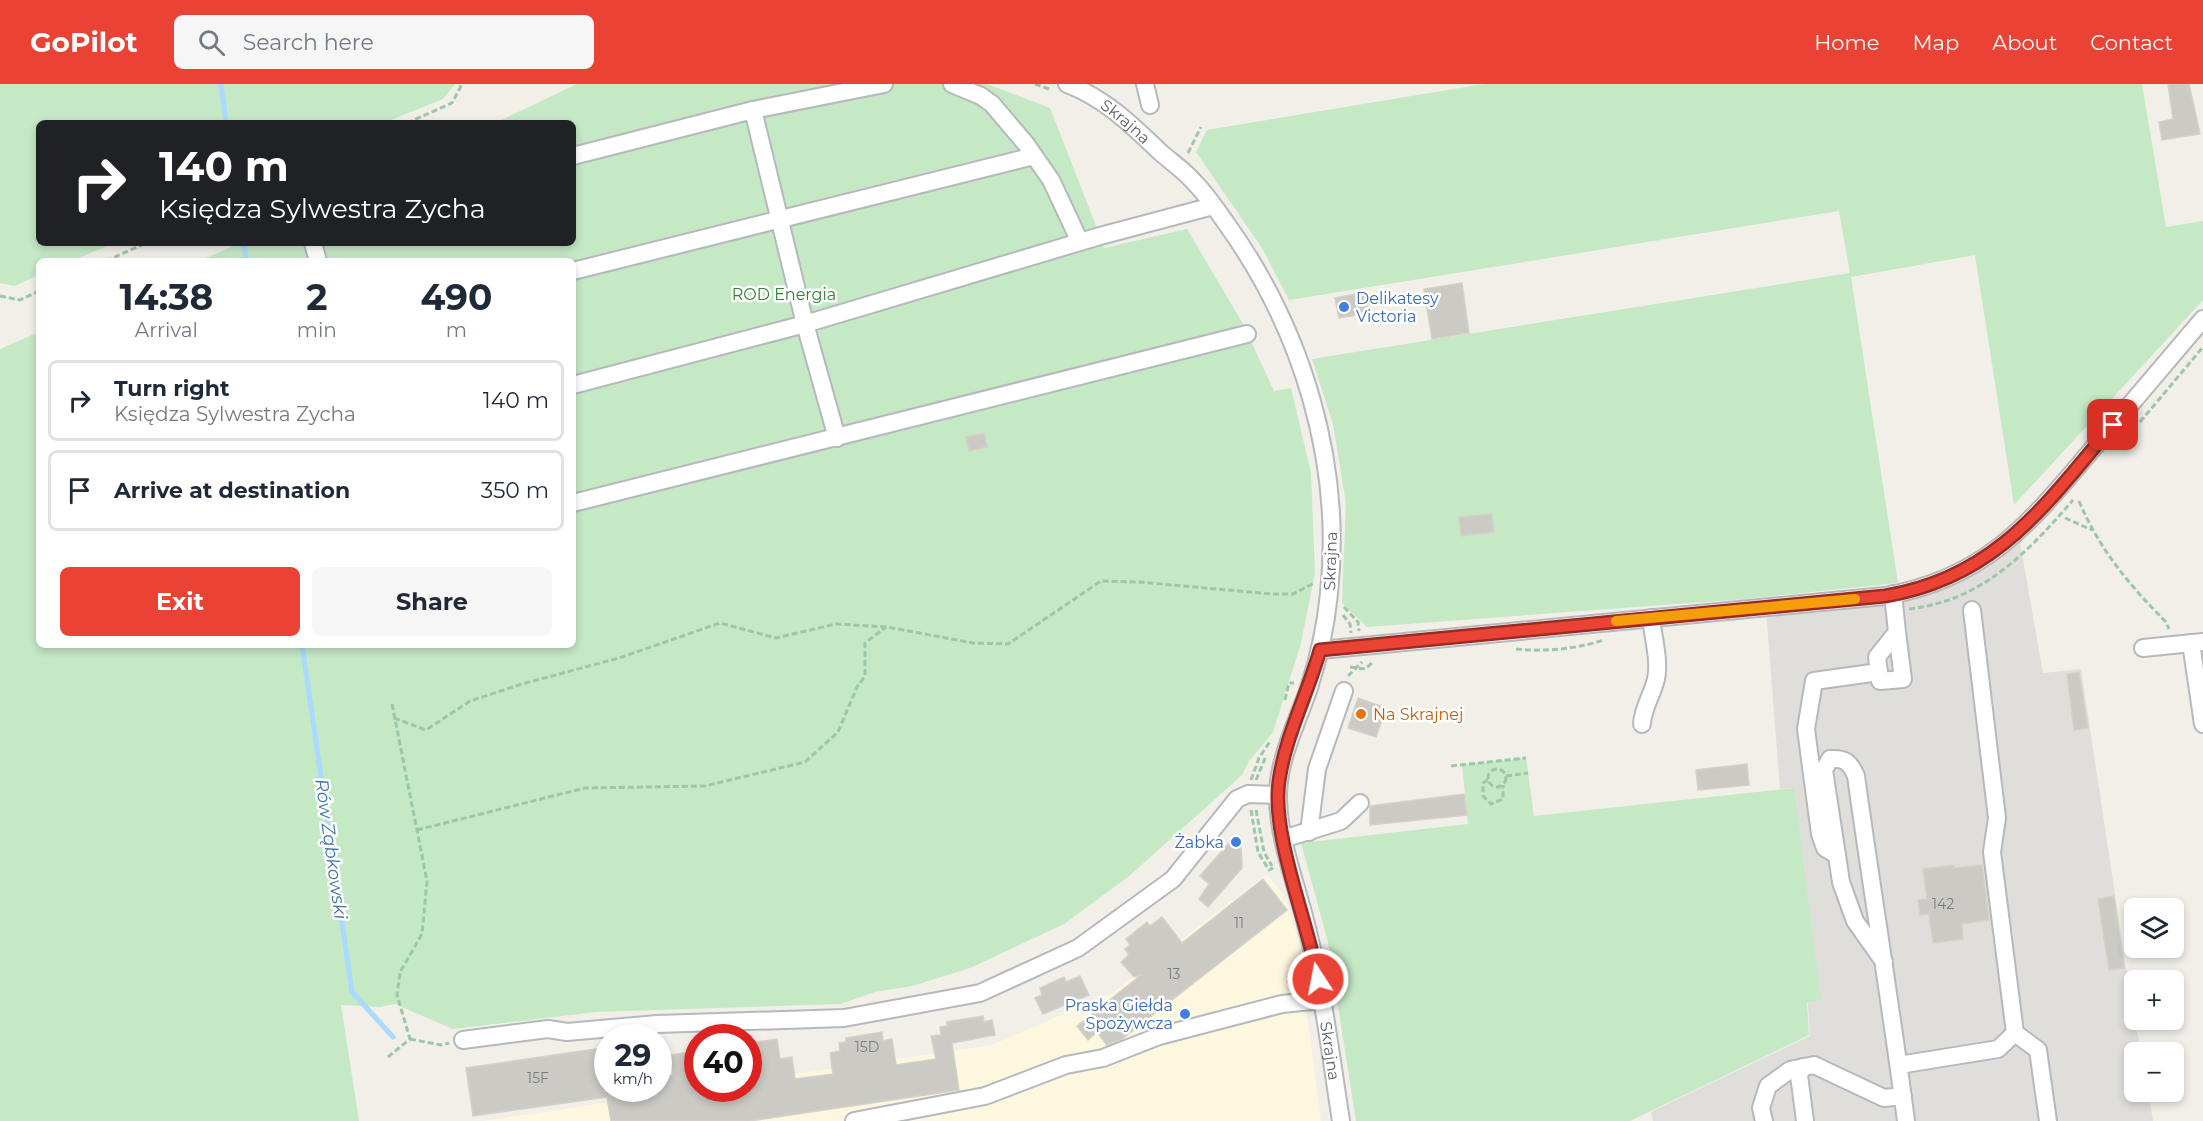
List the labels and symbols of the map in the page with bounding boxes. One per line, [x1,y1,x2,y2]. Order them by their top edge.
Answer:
street label: Skrajna [1097,95,1154,148]
park label: ROD Energia [732,285,836,304]
place label: Delikatesy Victoria [1356,289,1439,326]
marker: Delikatesy Victoria [1337,300,1351,314]
pin [2087,399,2138,450]
street label: Skrajna [1320,531,1341,591]
place label: Na Skrajnej [1373,705,1463,724]
marker: Na Skrajnej [1354,707,1368,721]
water label: Rów Ząbkowski [310,777,352,921]
place label: Żabka [1174,833,1224,852]
marker: Żabka [1229,835,1243,849]
house number: 142 [1932,895,1954,913]
house number: 11 [1234,914,1244,932]
position arrow [1286,947,1350,1011]
house number: 13 [1168,965,1181,983]
place label: Praska Giełda Spożywcza [1065,996,1173,1033]
marker: Praska Giełda Spożywcza [1178,1007,1192,1021]
street label: Skrajna [1316,1020,1344,1082]
speed limit sign: 40 [684,1024,762,1102]
house number: 15D [855,1038,879,1056]
house number: 15F [527,1069,549,1087]

